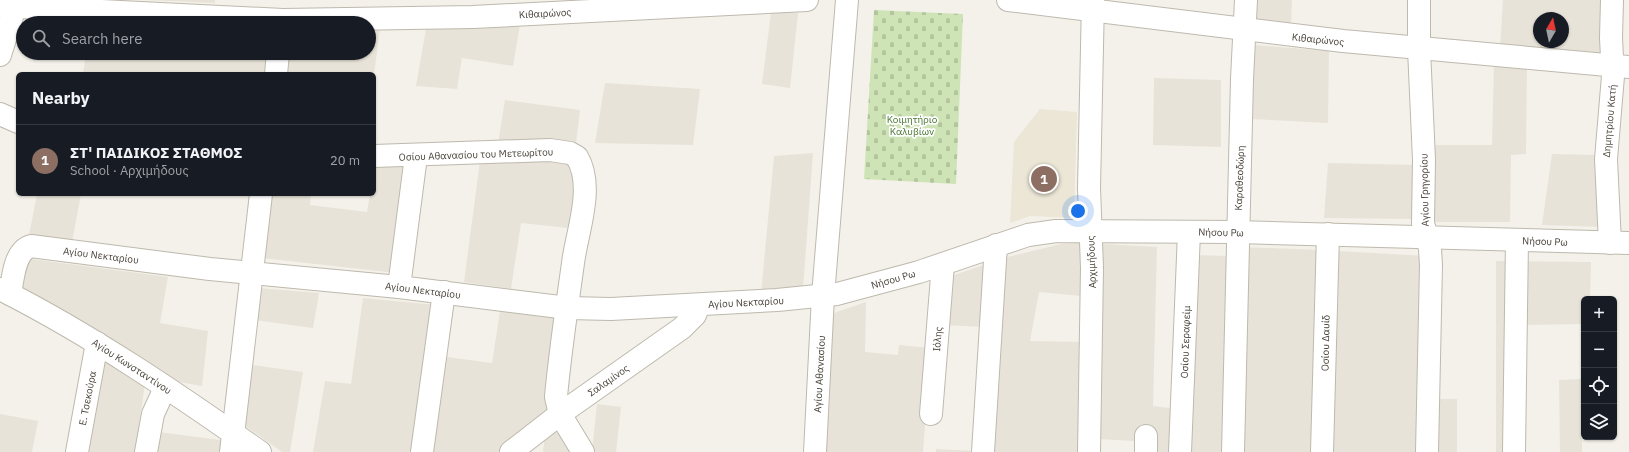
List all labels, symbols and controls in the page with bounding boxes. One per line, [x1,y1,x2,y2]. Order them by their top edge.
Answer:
street label: Κιθαιρώνος [518,6,572,21]
north arrow [1533,12,1569,48]
search box [16,16,376,60]
icon: search [30,27,52,49]
text: Search here [62,29,142,48]
street label: Κιθαιρώνος [1291,30,1345,49]
street label: Δημητρίου Κατή [1600,84,1619,158]
text: Nearby [32,87,90,109]
park label: Κοιμητήριο Καλυβίων [887,113,938,138]
text: ΣΤ' ΠΑΙΔΙΚΟΣ ΣΤΑΘΜΟΣ [70,143,242,162]
street label: Οσίου Αθανασίου του Μετεωρίτου [399,145,554,164]
street label: Καραθεοδώρη [1232,145,1247,211]
text: 1 [41,152,49,169]
text: 20 m [330,152,360,169]
street label: Αγίου Γρηγορίου [1417,153,1432,227]
text: School · Αρχιμήδους [70,162,189,179]
pin: 1 [1031,164,1057,194]
your location [1068,201,1088,221]
street label: Νήσου Ρω [1198,226,1244,239]
street label: Νήσου Ρω [1522,234,1568,249]
street label: Αρχιμήδους [1084,235,1099,289]
street label: Αγίου Νεκταρίου [62,244,140,267]
street label: Νήσου Ρω [869,267,917,292]
street label: Αγίου Νεκταρίου [384,279,462,302]
street label: Αγίου Νεκταρίου [708,294,784,311]
map controls [1581,296,1617,440]
button: + [1581,296,1617,332]
street label: Οσίου Σεραφείμ [1178,305,1193,379]
street label: Οσίου Δαυίδ [1319,314,1332,371]
street label: Ιόλης [930,326,945,352]
button: − [1581,332,1617,368]
street label: Αγίου Αθανασίου [811,335,828,413]
street label: Αγίου Κωνσταντίνου [89,336,174,397]
street label: Σαλαμίνος [585,361,632,399]
button: locate [1581,368,1617,404]
street label: Ε. Τσεκούρα [76,369,99,427]
button: layers [1581,404,1617,440]

